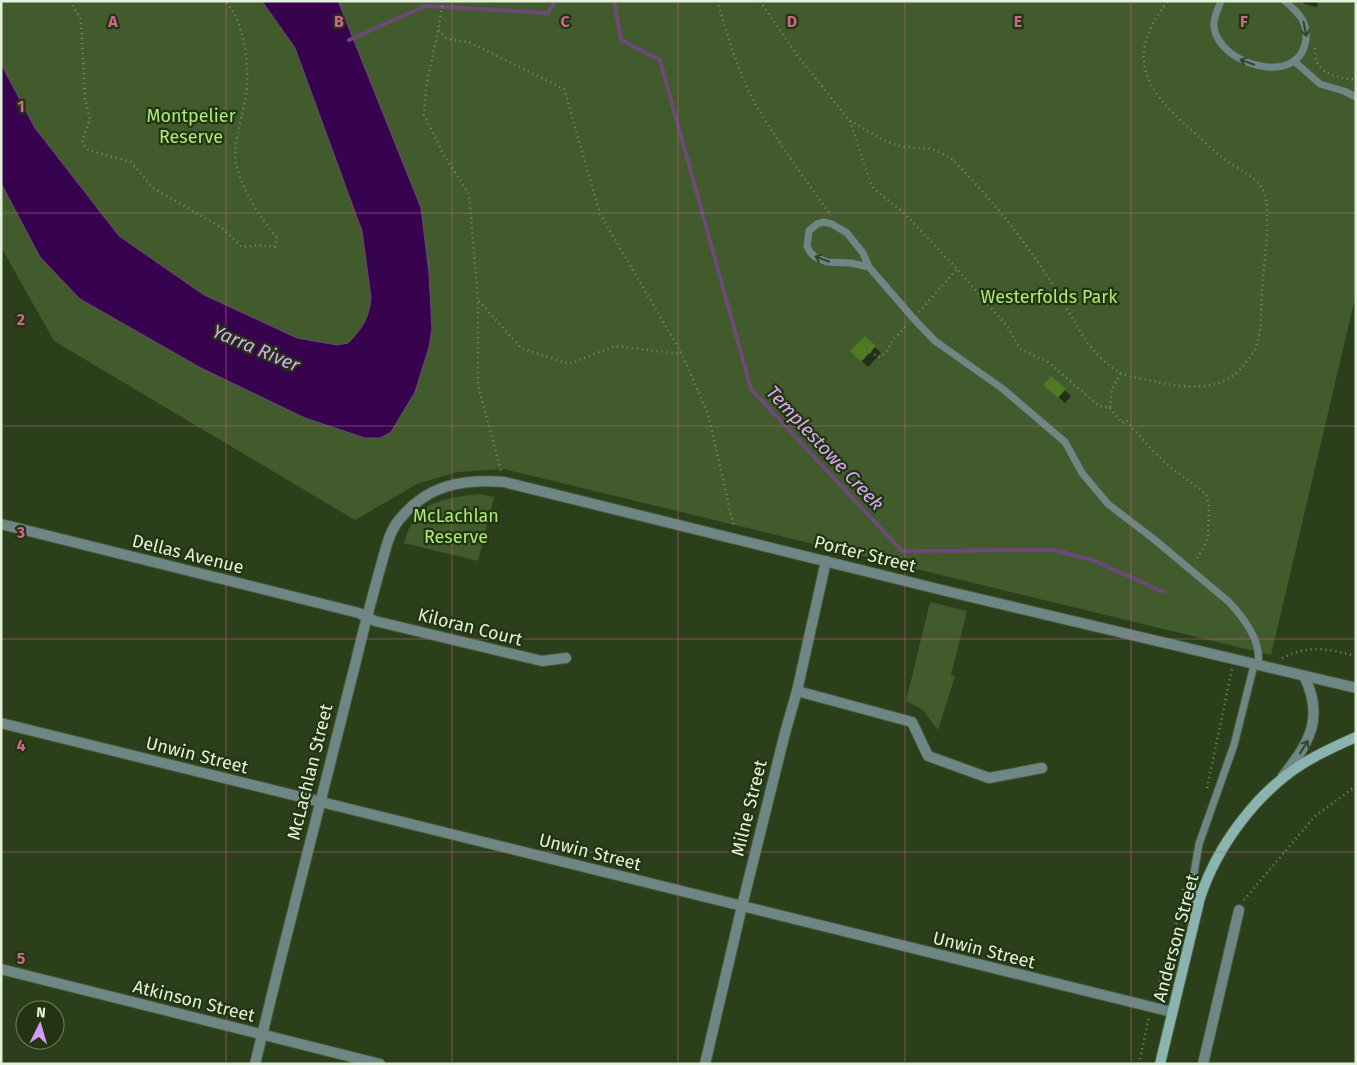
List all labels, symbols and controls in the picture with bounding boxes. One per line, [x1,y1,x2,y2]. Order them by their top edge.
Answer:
text: A [107,12,118,31]
text: B [334,12,344,31]
text: C [560,12,570,31]
text: D [787,12,797,31]
text: E [1014,12,1022,31]
text: F [1240,12,1248,31]
one-way arrow [1301,21,1310,37]
one-way arrow [1240,57,1255,66]
text: 1 [17,97,25,116]
park label: Montpelier Reserve [146,105,236,148]
one-way arrow [815,254,830,263]
park label: Westerfolds Park [981,286,1118,308]
text: 2 [17,310,25,329]
water label: Yarra River [209,319,304,377]
water label: Templestowe Creek [761,381,889,515]
park label: McLachlan Reserve [413,505,499,548]
text: 3 [16,523,25,542]
street label: Dellas Avenue [130,529,246,579]
street label: Porter Street [812,531,919,577]
street label: Kiloran Court [415,603,525,651]
street label: McLachlan Street [282,701,338,842]
street label: Unwin Street [144,732,251,778]
text: 4 [16,736,26,755]
one-way arrow [1299,741,1309,755]
street label: Milne Street [726,757,772,858]
street label: Unwin Street [537,829,644,875]
street label: Anderson Street [1148,871,1204,1004]
street label: Unwin Street [931,927,1038,973]
text: 5 [17,949,26,968]
street label: Atkinson Street [131,975,258,1027]
north arrow [15,1000,65,1050]
text: N [36,1004,46,1021]

